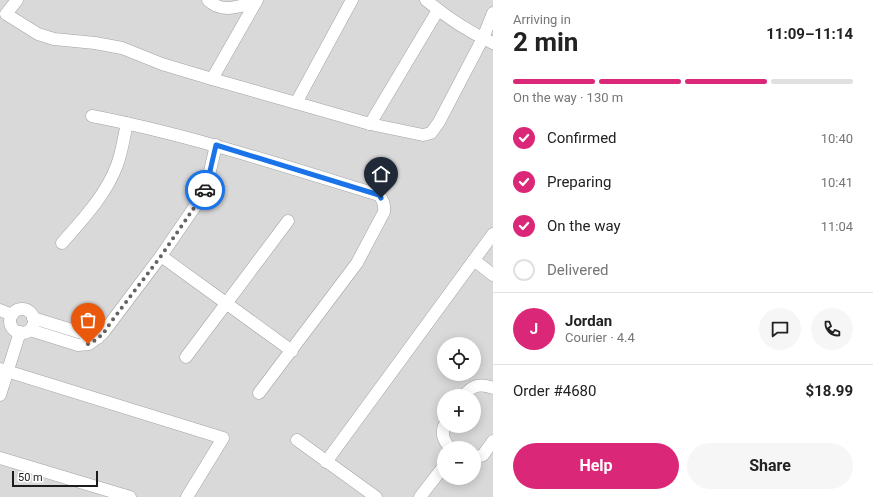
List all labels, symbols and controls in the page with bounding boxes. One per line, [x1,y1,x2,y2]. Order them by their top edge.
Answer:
text: Arriving in [513,12,571,27]
text: 11:09–11:14 [766,25,853,43]
text: 2 min [513,27,578,57]
text: On the way · 130 m [513,90,623,105]
icon: check [513,127,535,149]
text: Confirmed [547,129,617,147]
text: 10:40 [821,131,853,146]
pin [364,157,398,198]
icon: home [370,163,392,185]
courier [185,170,225,210]
icon: check [513,171,535,193]
text: Preparing [547,173,611,191]
text: 10:41 [821,175,853,190]
icon: car [194,179,216,201]
icon: check [513,215,535,237]
text: On the way [547,217,621,235]
text: 11:04 [821,219,853,234]
text: Delivered [547,261,609,279]
pin [71,303,105,344]
button: chat [759,308,801,350]
button: phone [811,308,853,350]
icon: bag [77,309,99,331]
text: Jordan [565,312,612,330]
text: J [530,320,538,338]
text: Courier · 4.4 [565,330,635,345]
map controls [437,337,481,485]
button: locate [437,337,481,381]
text: Order #4680 [513,382,596,400]
text: $18.99 [806,382,853,400]
button: + [437,389,481,433]
button: − [437,441,481,485]
button: Help [513,443,679,489]
button: Share [687,443,853,489]
scale bar [12,469,98,488]
text: 50 m [18,471,43,484]

